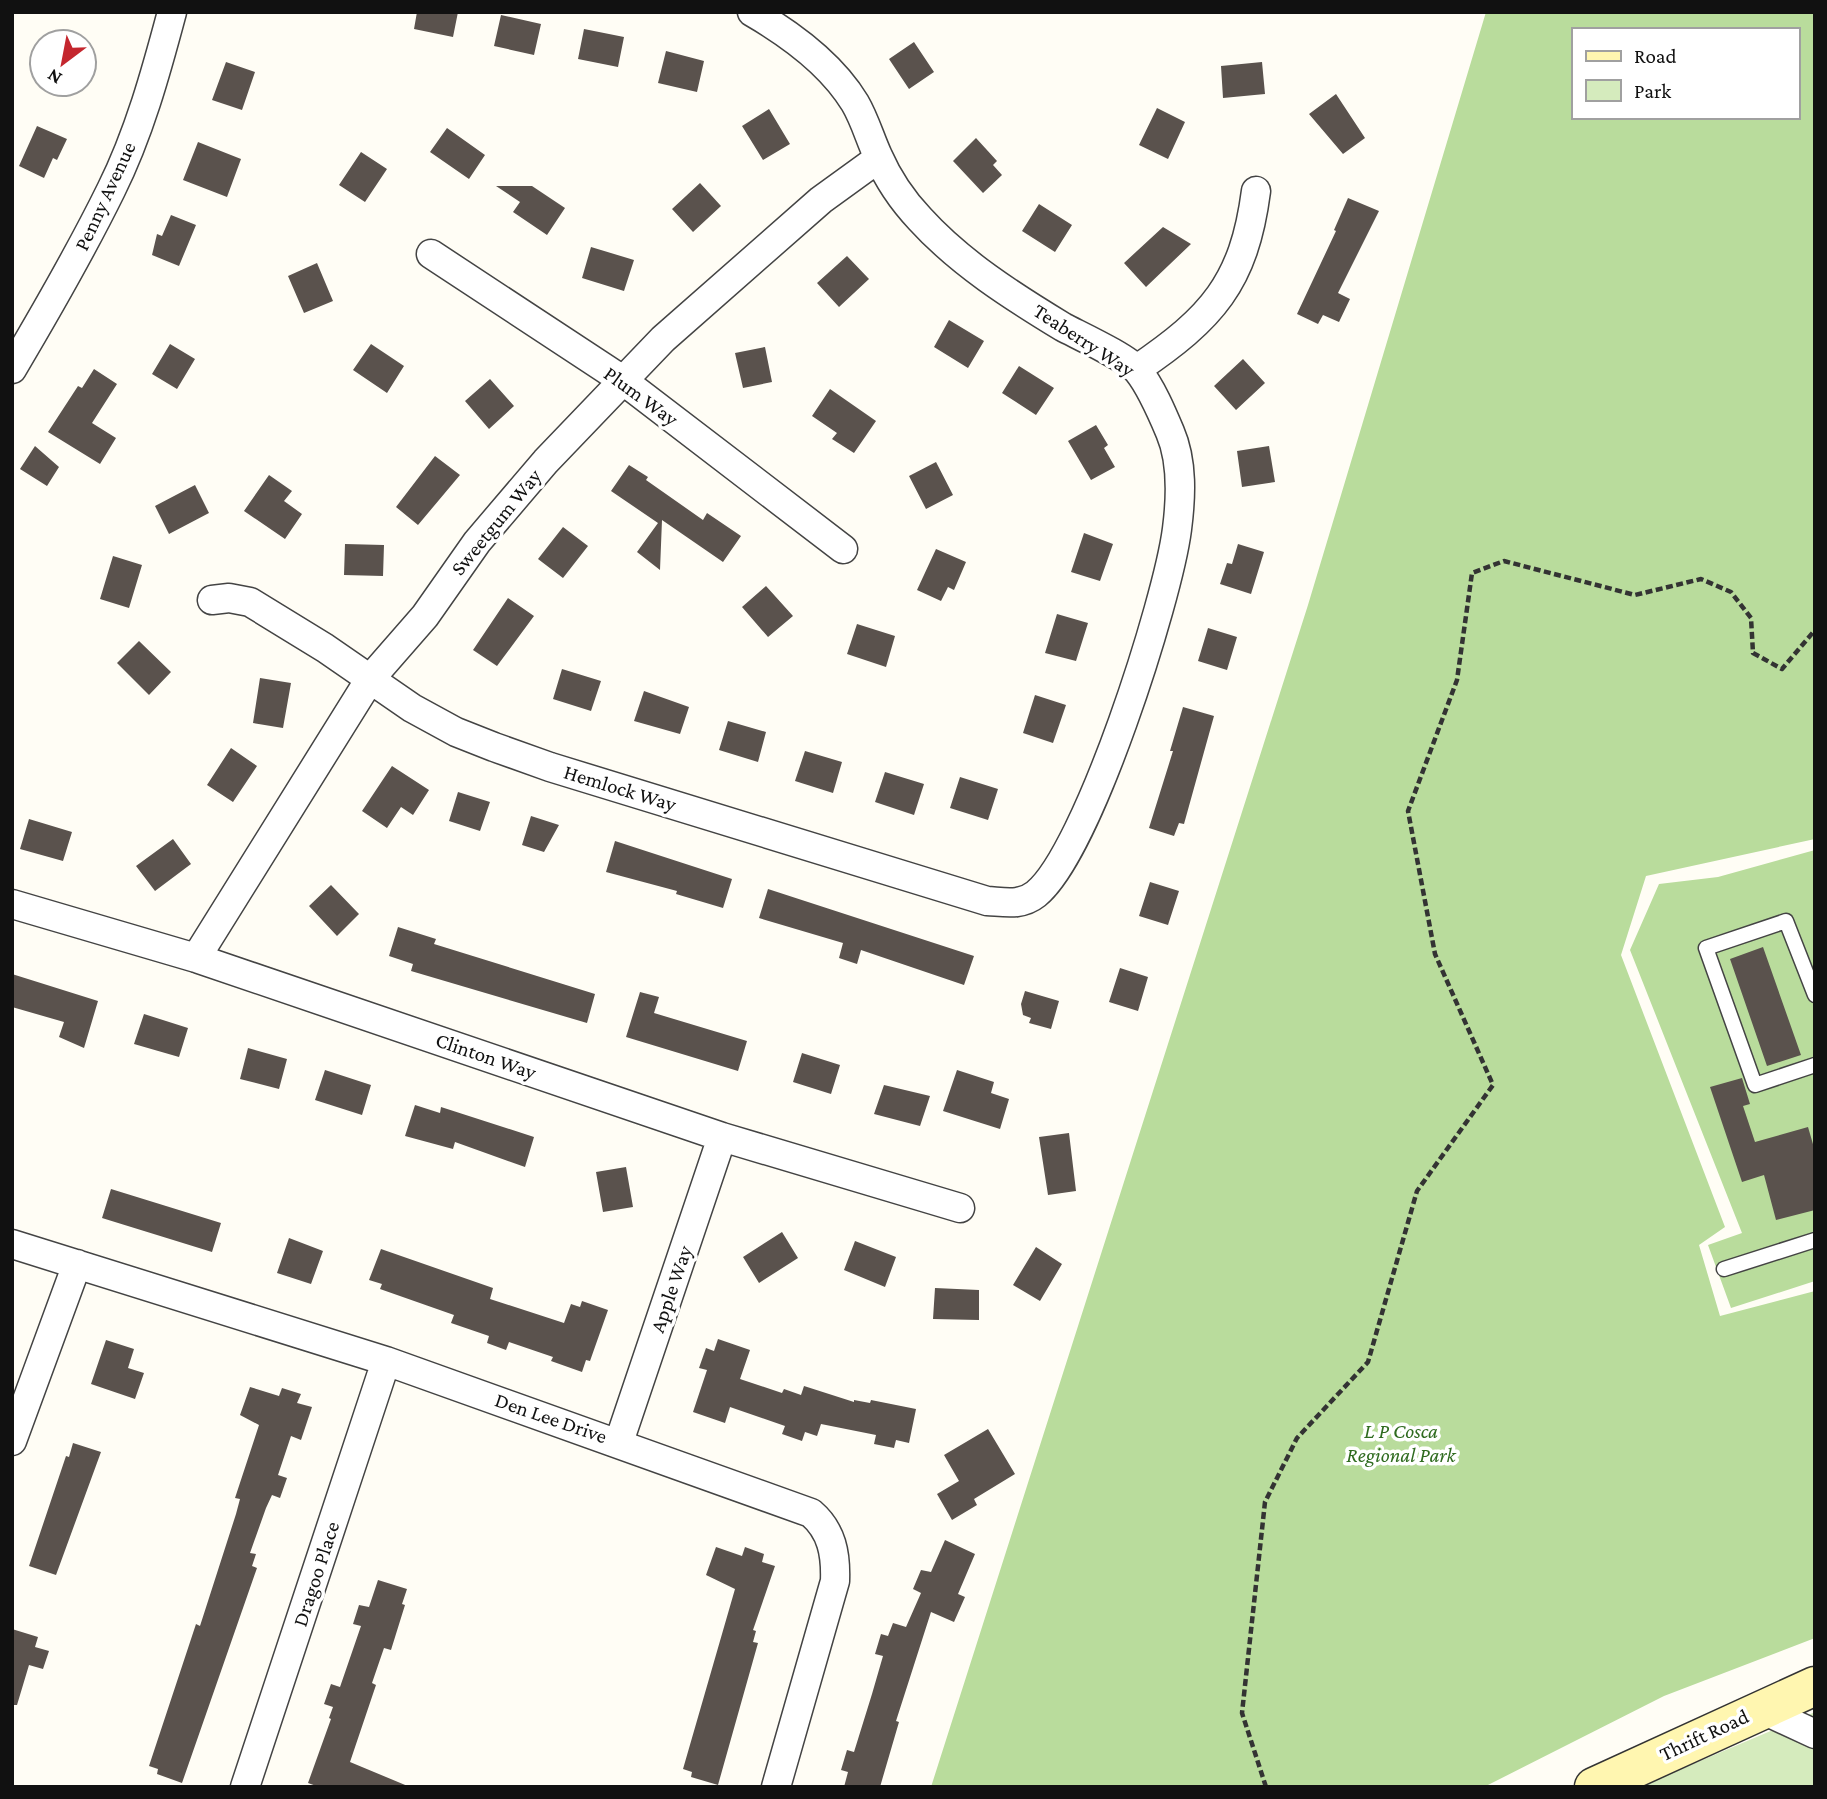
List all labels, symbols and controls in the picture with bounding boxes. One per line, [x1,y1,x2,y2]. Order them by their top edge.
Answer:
north arrow [28,28,98,98]
legend [1572,28,1799,119]
text: Road [1634,44,1677,68]
text: N [43,65,65,89]
text: Park [1634,79,1671,103]
street label: Penny Avenue [69,138,141,254]
street label: Teaberry Way [1029,298,1139,382]
street label: Plum Way [599,361,683,431]
street label: Sweetgum Way [446,464,546,580]
street label: Hemlock Way [561,760,679,817]
street label: Clinton Way [433,1028,540,1085]
street label: Apple Way [645,1242,697,1336]
street label: Den Lee Drive [492,1388,610,1448]
park label: L P Cosca Regional Park [1346,1419,1456,1467]
street label: Dragoo Place [288,1518,344,1630]
street label: Thrift Road [1656,1704,1752,1766]

